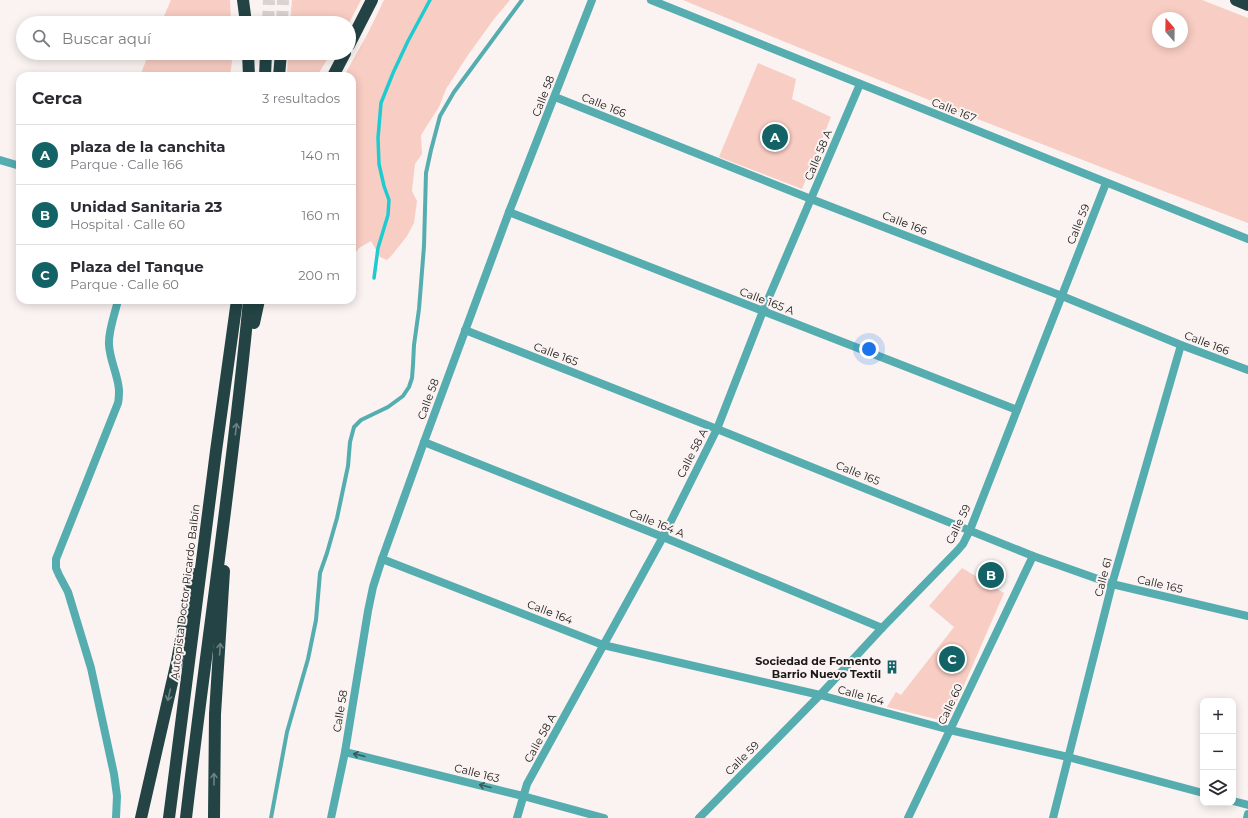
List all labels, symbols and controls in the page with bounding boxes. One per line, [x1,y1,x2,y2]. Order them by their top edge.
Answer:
north arrow [1152,12,1188,48]
search box [16,16,356,60]
icon: search [30,27,52,49]
text: Buscar aquí [62,29,151,48]
street label: Calle 58 [529,73,557,119]
text: Cerca [32,88,82,108]
text: 3 resultados [262,90,340,106]
street label: Calle 166 [580,90,629,120]
street label: Calle 167 [930,95,978,125]
pin: A [762,122,788,152]
street label: Calle 58 A [801,127,835,182]
text: plaza de la canchita [70,137,226,156]
text: A [40,147,50,163]
text: 140 m [301,147,340,163]
text: Parque · Calle 166 [70,156,183,172]
text: Unidad Sanitaria 23 [70,197,222,216]
street label: Calle 59 [1064,201,1093,246]
text: B [40,207,50,223]
text: 160 m [302,207,340,223]
street label: Calle 166 [881,208,930,238]
text: Hospital · Calle 60 [70,216,185,232]
text: Plaza del Tanque [70,257,204,276]
text: C [40,267,50,283]
text: 200 m [298,267,340,283]
text: Parque · Calle 60 [70,276,179,292]
street label: Calle 165 A [738,284,796,318]
street label: Calle 166 [1183,328,1232,358]
street label: Calle 165 [532,339,580,369]
your location [859,339,879,359]
street label: Calle 58 [414,376,442,422]
one-way arrow [232,423,239,436]
street label: Calle 58 A [674,426,710,480]
street label: Calle 165 [834,458,882,488]
street label: Calle 59 [942,502,974,546]
street label: Autopista Doctor Ricardo Balbín [167,503,203,681]
street label: Calle 164 A [627,506,687,540]
street label: Calle 61 [1091,556,1115,598]
pin: B [978,560,1004,590]
street label: Calle 165 [1136,572,1184,596]
street label: Calle 164 [525,597,575,627]
one-way arrow [216,643,223,656]
pin: C [939,644,965,674]
place label: Sociedad de Fomento Barrio Nuevo Textil [755,654,881,681]
building icon: Sociedad de Fomento Barrio Nuevo Textil [884,659,900,675]
street label: Calle 60 [934,681,966,727]
street label: Calle 164 [836,682,886,708]
one-way arrow [164,688,172,701]
street label: Calle 58 [330,689,350,733]
map controls [1200,698,1236,806]
button: + [1200,698,1236,734]
street label: Calle 58 A [521,711,559,765]
button: − [1200,734,1236,770]
street label: Calle 59 [722,738,762,778]
one-way arrow [352,751,365,758]
street label: Calle 163 [453,761,501,785]
button: layers [1200,770,1236,806]
one-way arrow [210,773,218,786]
one-way arrow [479,782,492,790]

